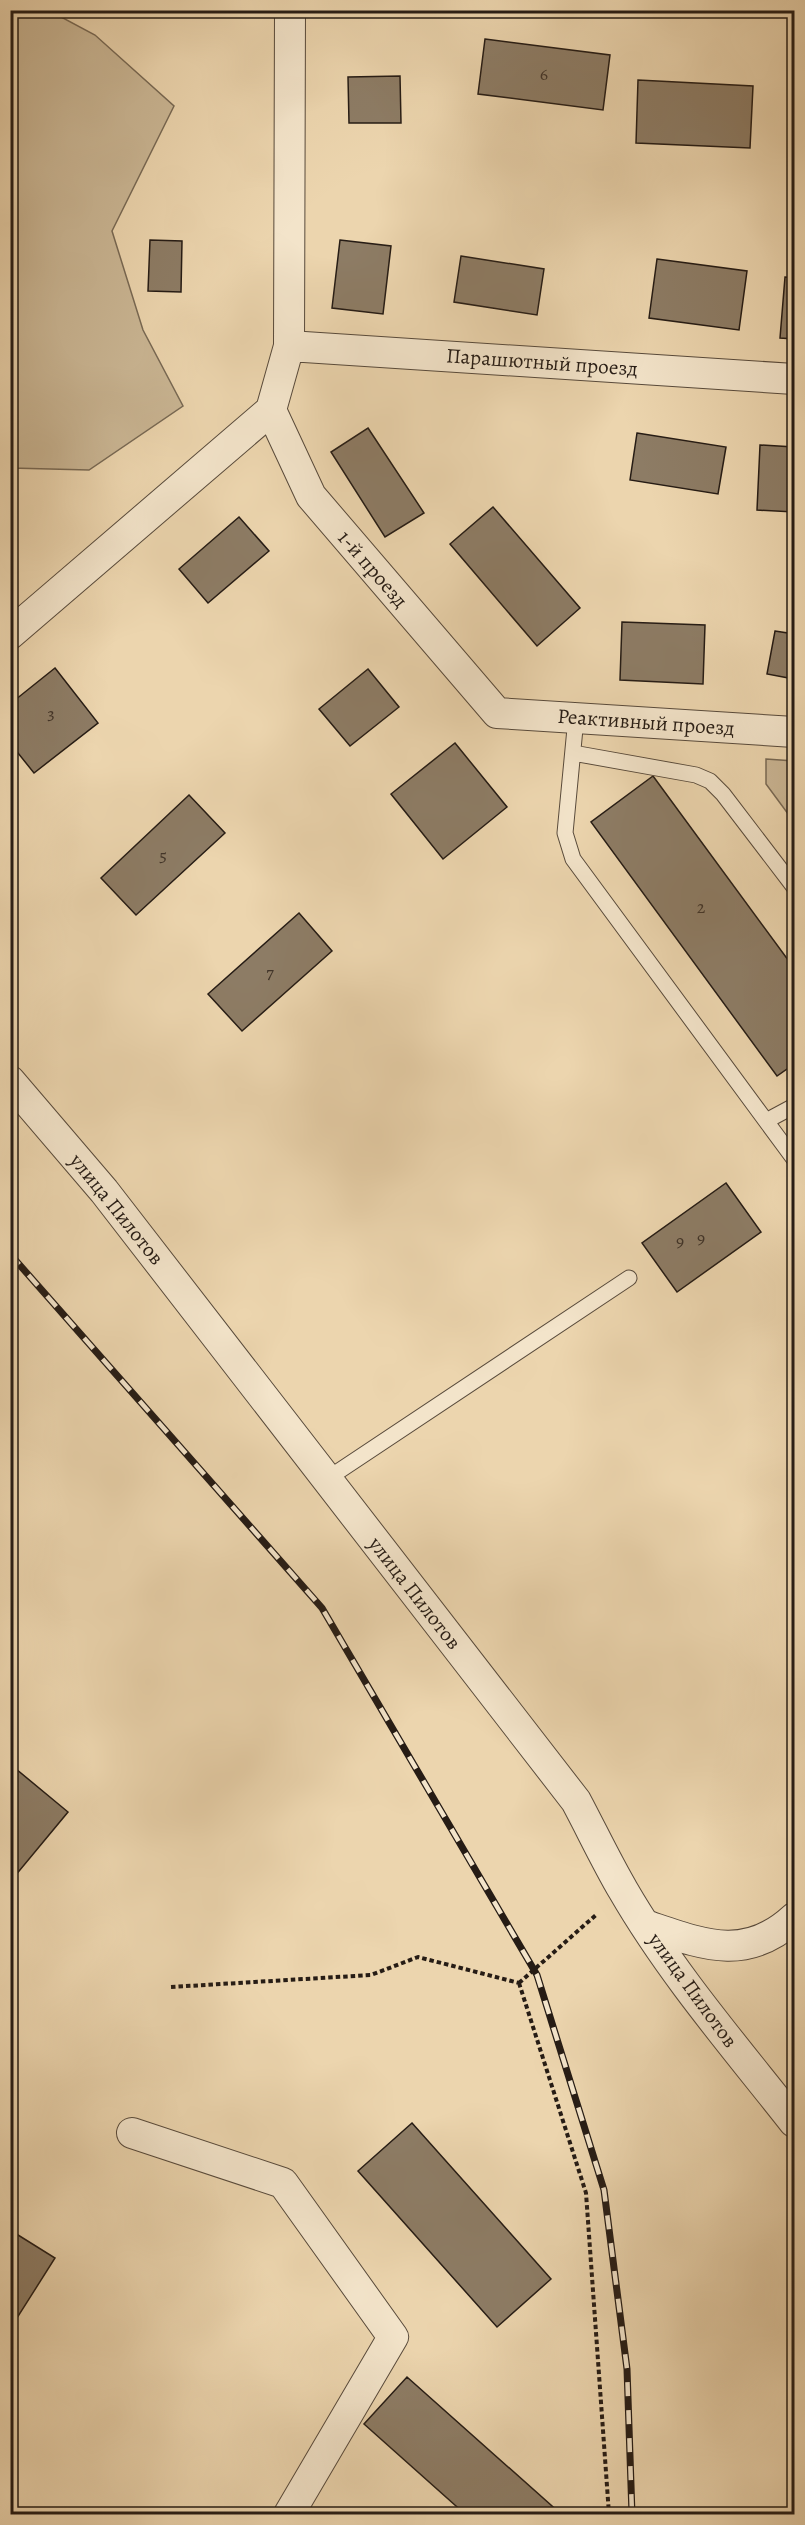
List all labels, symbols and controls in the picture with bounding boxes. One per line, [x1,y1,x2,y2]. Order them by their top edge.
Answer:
house number: 6 [540,62,548,86]
street label: Парашютный проезд [445,341,639,383]
street label: 1-й проезд [332,524,414,614]
house number: 3 [47,701,55,725]
street label: Реактивный проезд [556,702,736,742]
house number: 5 [159,843,167,867]
house number: 2 [697,895,706,919]
house number: 7 [266,960,274,984]
street label: улица Пилотов [63,1147,171,1271]
house number: 9 [697,1226,705,1250]
house number: 9 [676,1229,684,1253]
street label: улица Пилотов [362,1530,468,1655]
street label: улица Пилотов [641,1926,744,2053]

